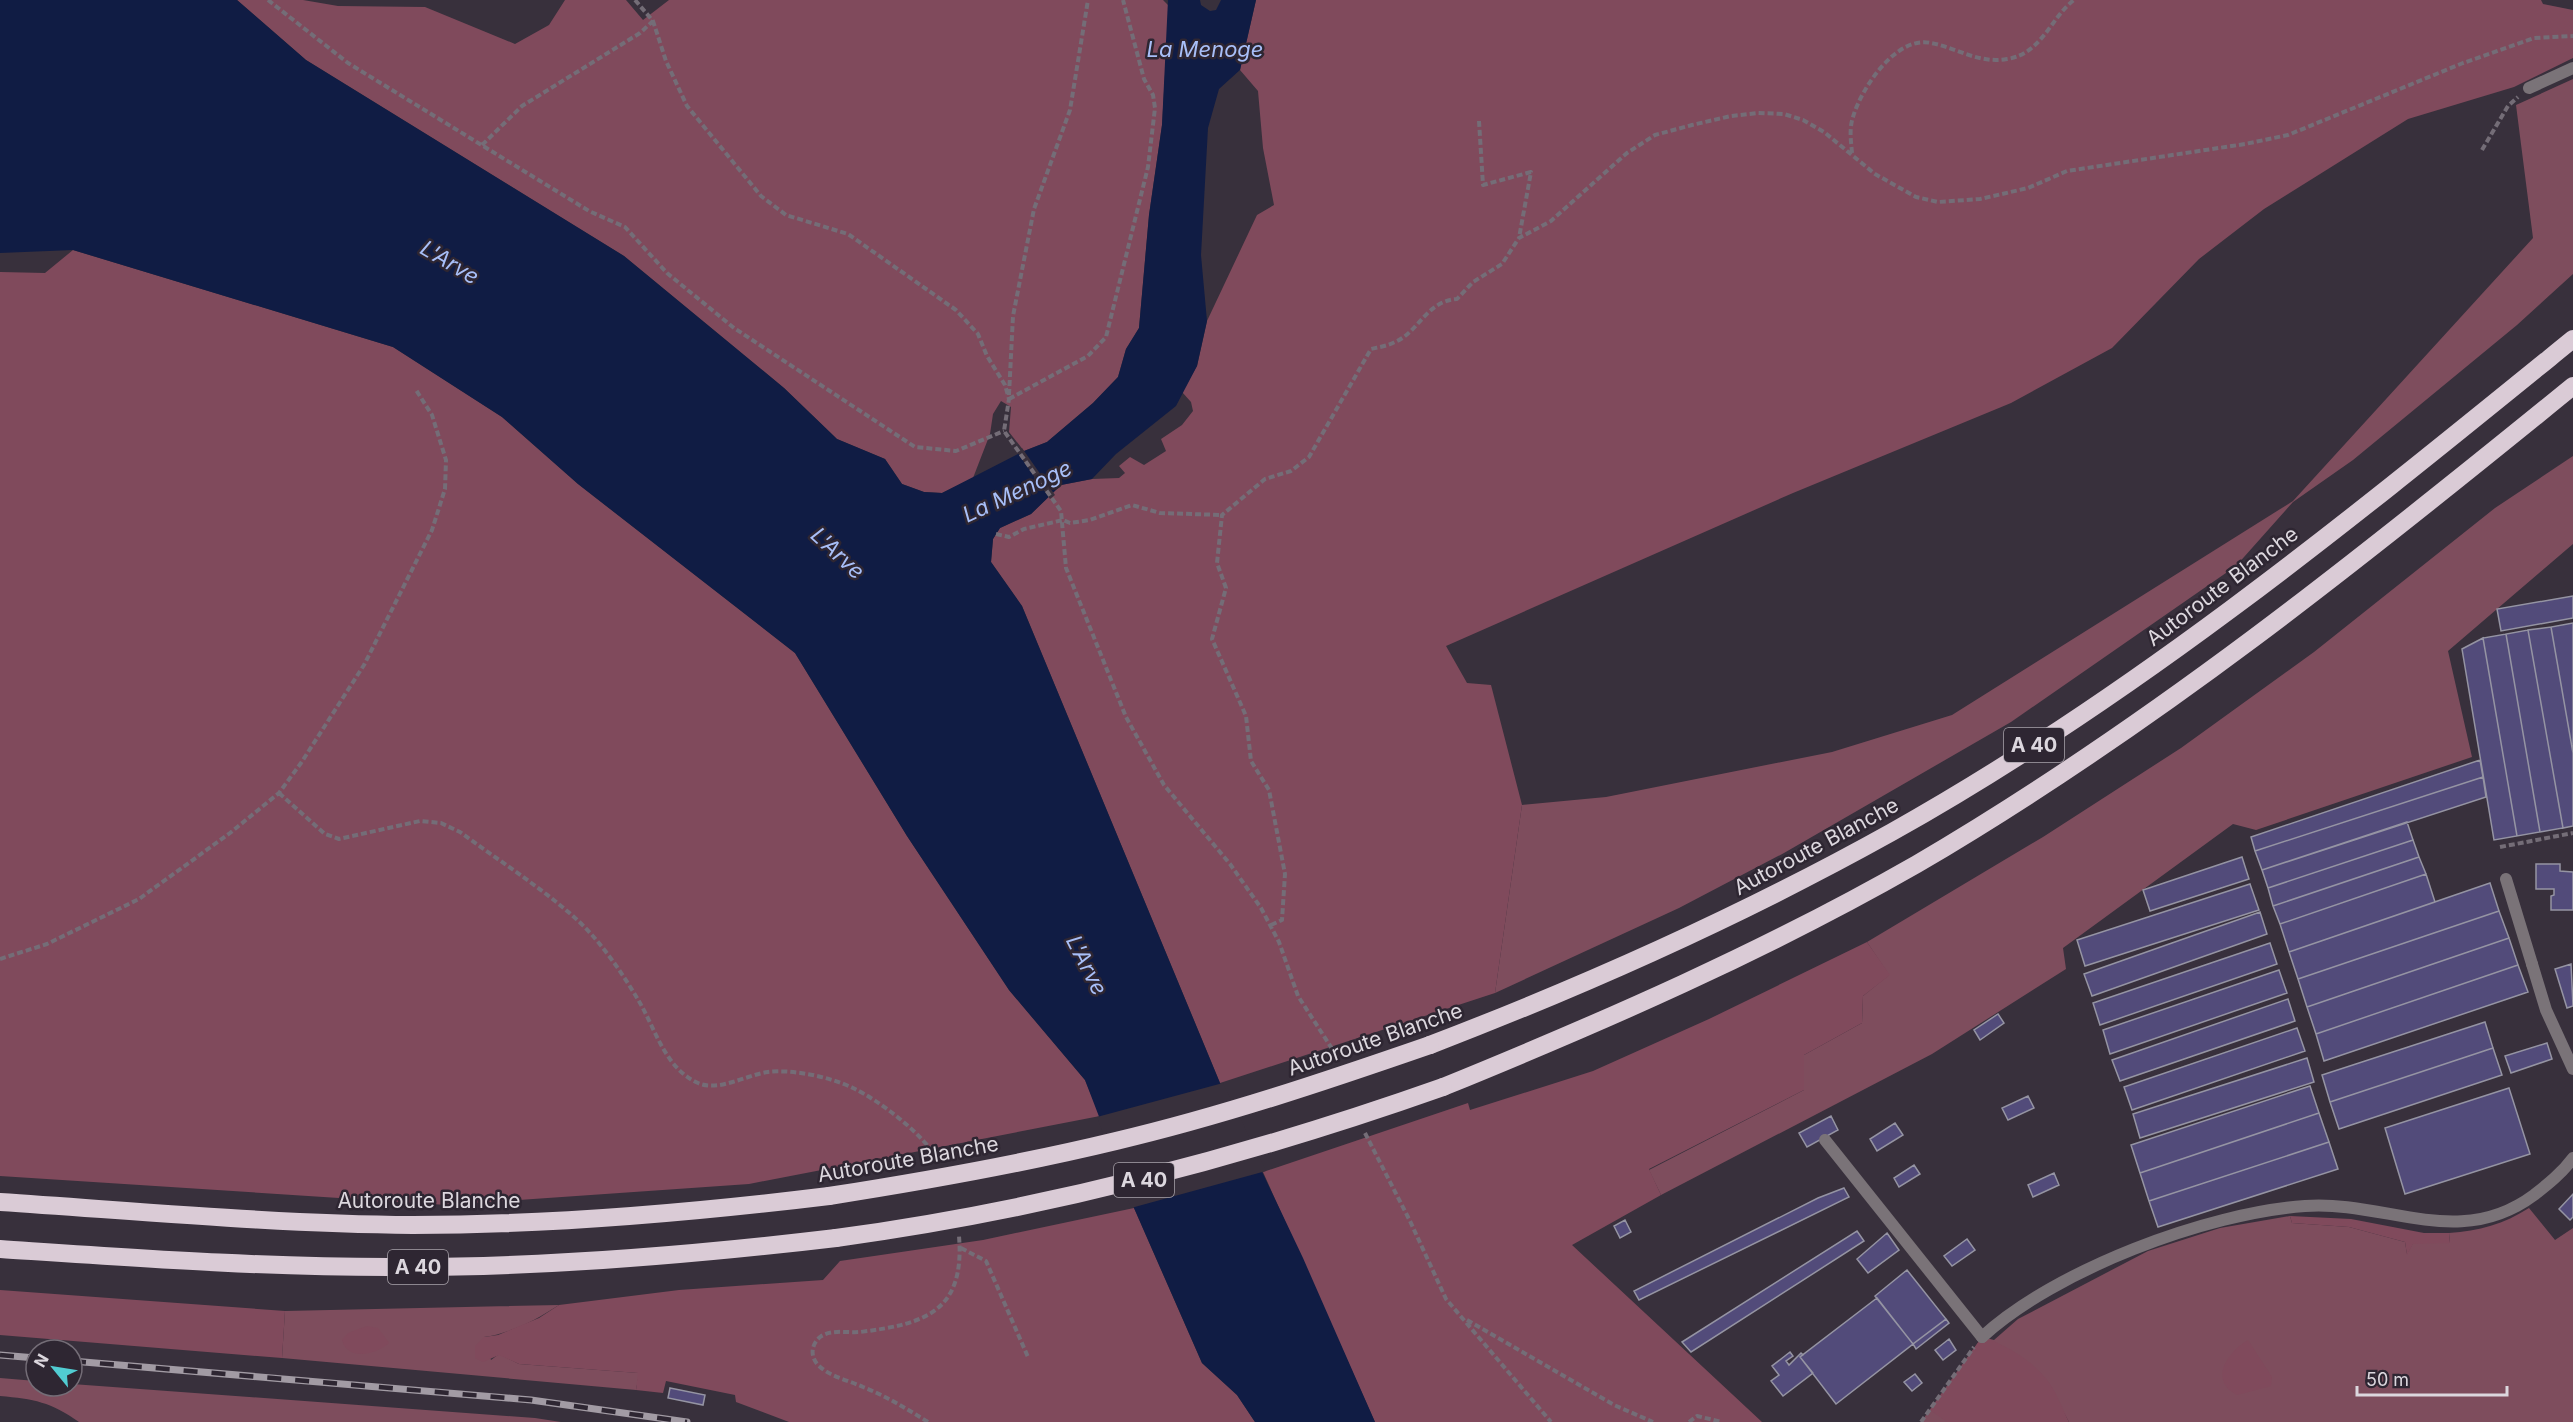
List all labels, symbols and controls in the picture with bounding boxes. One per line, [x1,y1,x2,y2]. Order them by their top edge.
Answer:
water label: La Menoge [1146,36,1264,62]
water label: L'Arve [416,234,484,290]
water label: La Menoge [958,454,1076,528]
street label: Autoroute Blanche [2141,521,2303,651]
water label: L'Arve [806,522,870,584]
road number: A 40 [2004,728,2064,762]
street label: Autoroute Blanche [1729,792,1903,900]
water label: L'Arve [1061,931,1113,999]
street label: Autoroute Blanche [1284,997,1466,1081]
street label: Autoroute Blanche [816,1131,1000,1187]
road number: A 40 [1114,1163,1174,1197]
street label: Autoroute Blanche [337,1188,521,1213]
road number: A 40 [388,1250,448,1284]
north arrow [24,1338,84,1398]
text: N [29,1350,53,1371]
scale bar [2357,1359,2507,1397]
text: 50 m [2366,1369,2409,1390]

